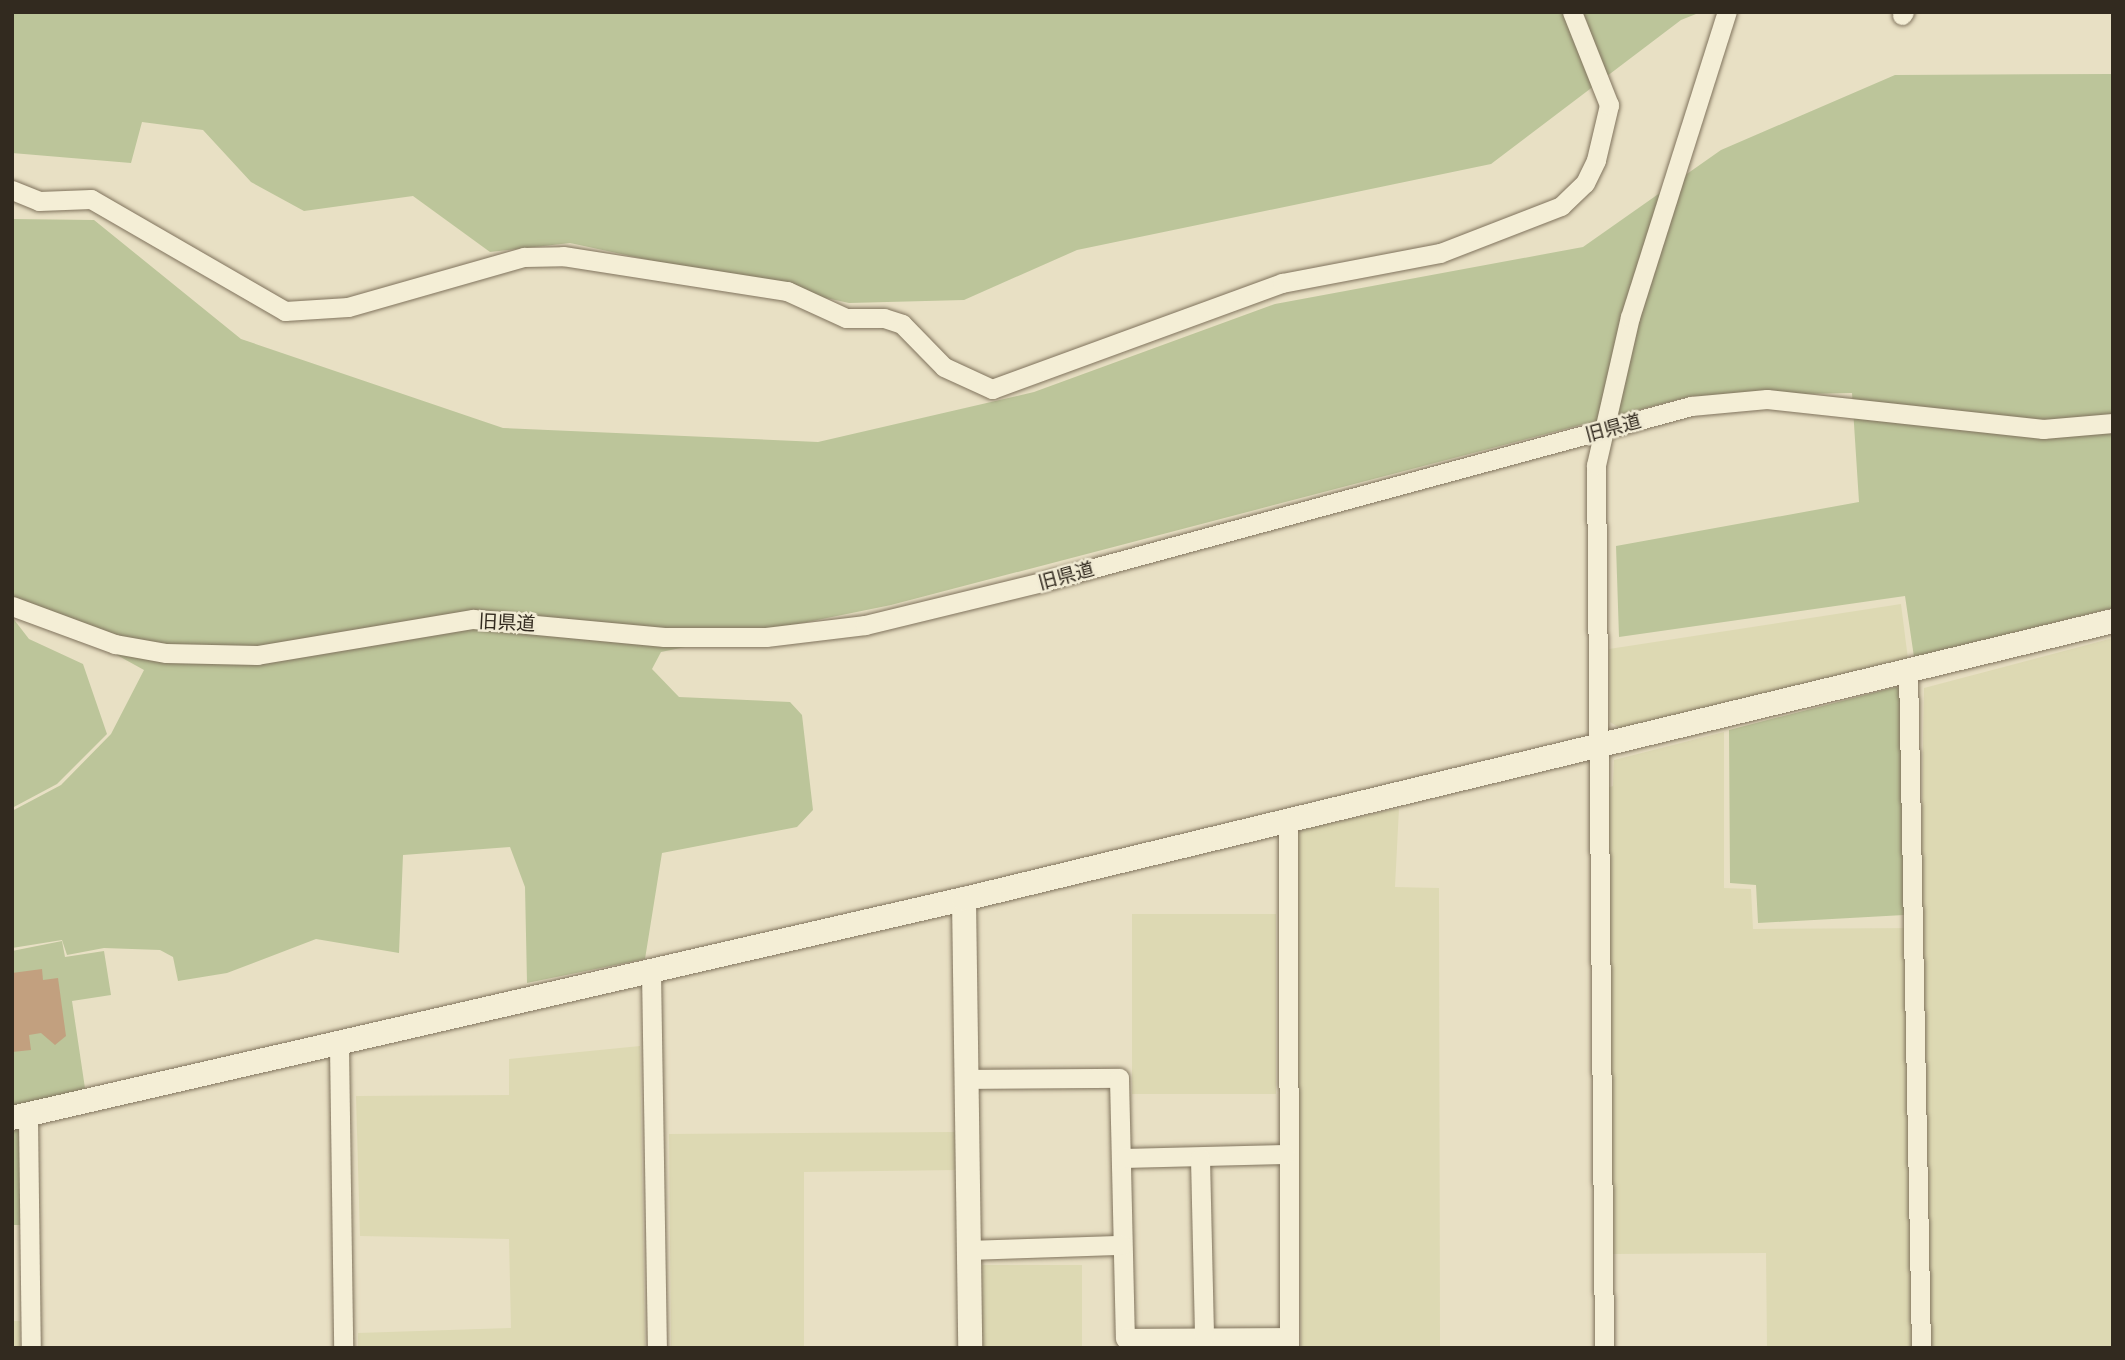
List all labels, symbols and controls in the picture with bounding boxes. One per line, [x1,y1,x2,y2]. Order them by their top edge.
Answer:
street label: 旧県道 [1583,409,1643,445]
street label: 旧県道 [1036,557,1096,593]
street label: 旧県道 [478,609,536,635]

